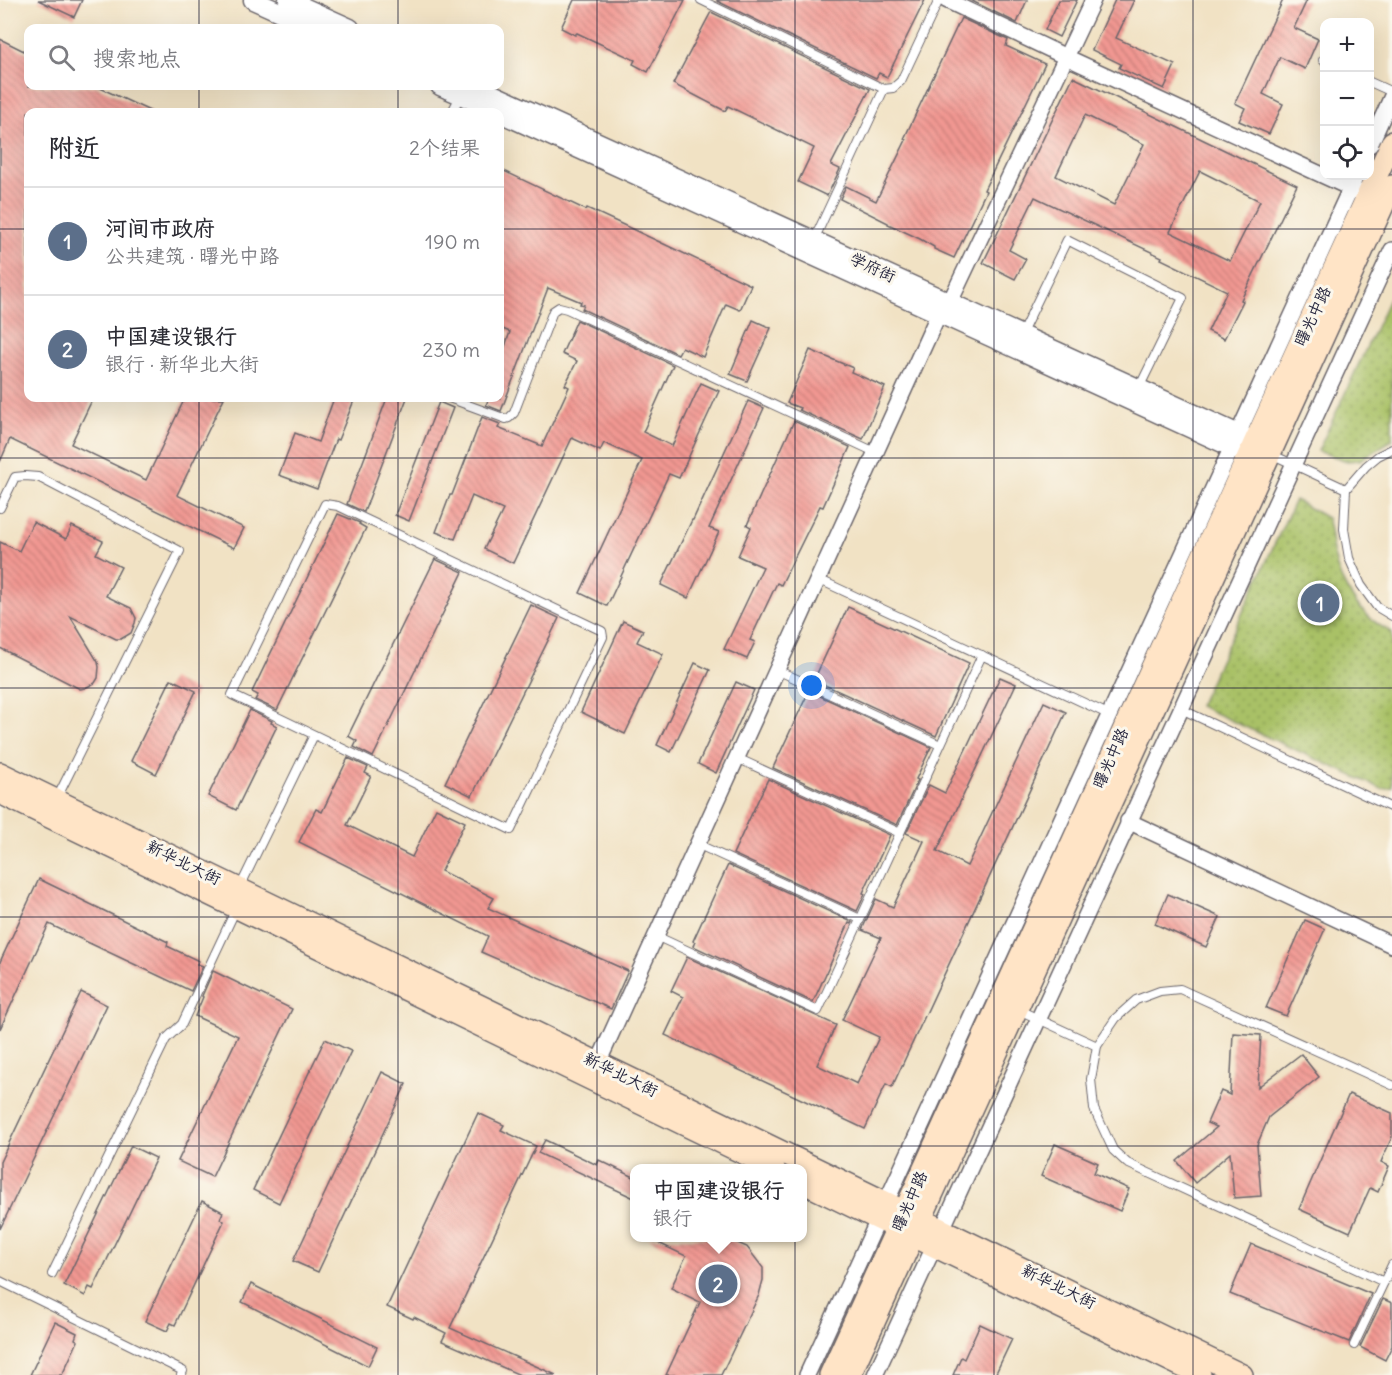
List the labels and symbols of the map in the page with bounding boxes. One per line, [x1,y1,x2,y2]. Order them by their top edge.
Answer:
street label: 学府街 [847,248,899,286]
street label: 曙光中路 [1289,283,1335,349]
pin: 1 [1300,580,1340,626]
your location [797,671,826,700]
street label: 曙光中路 [1088,725,1132,791]
street label: 新华北大街 [144,835,224,889]
street label: 新华北大街 [581,1047,661,1101]
street label: 曙光中路 [887,1168,931,1234]
street label: 新华北大街 [1019,1259,1099,1313]
pin: 2 [698,1262,738,1306]

